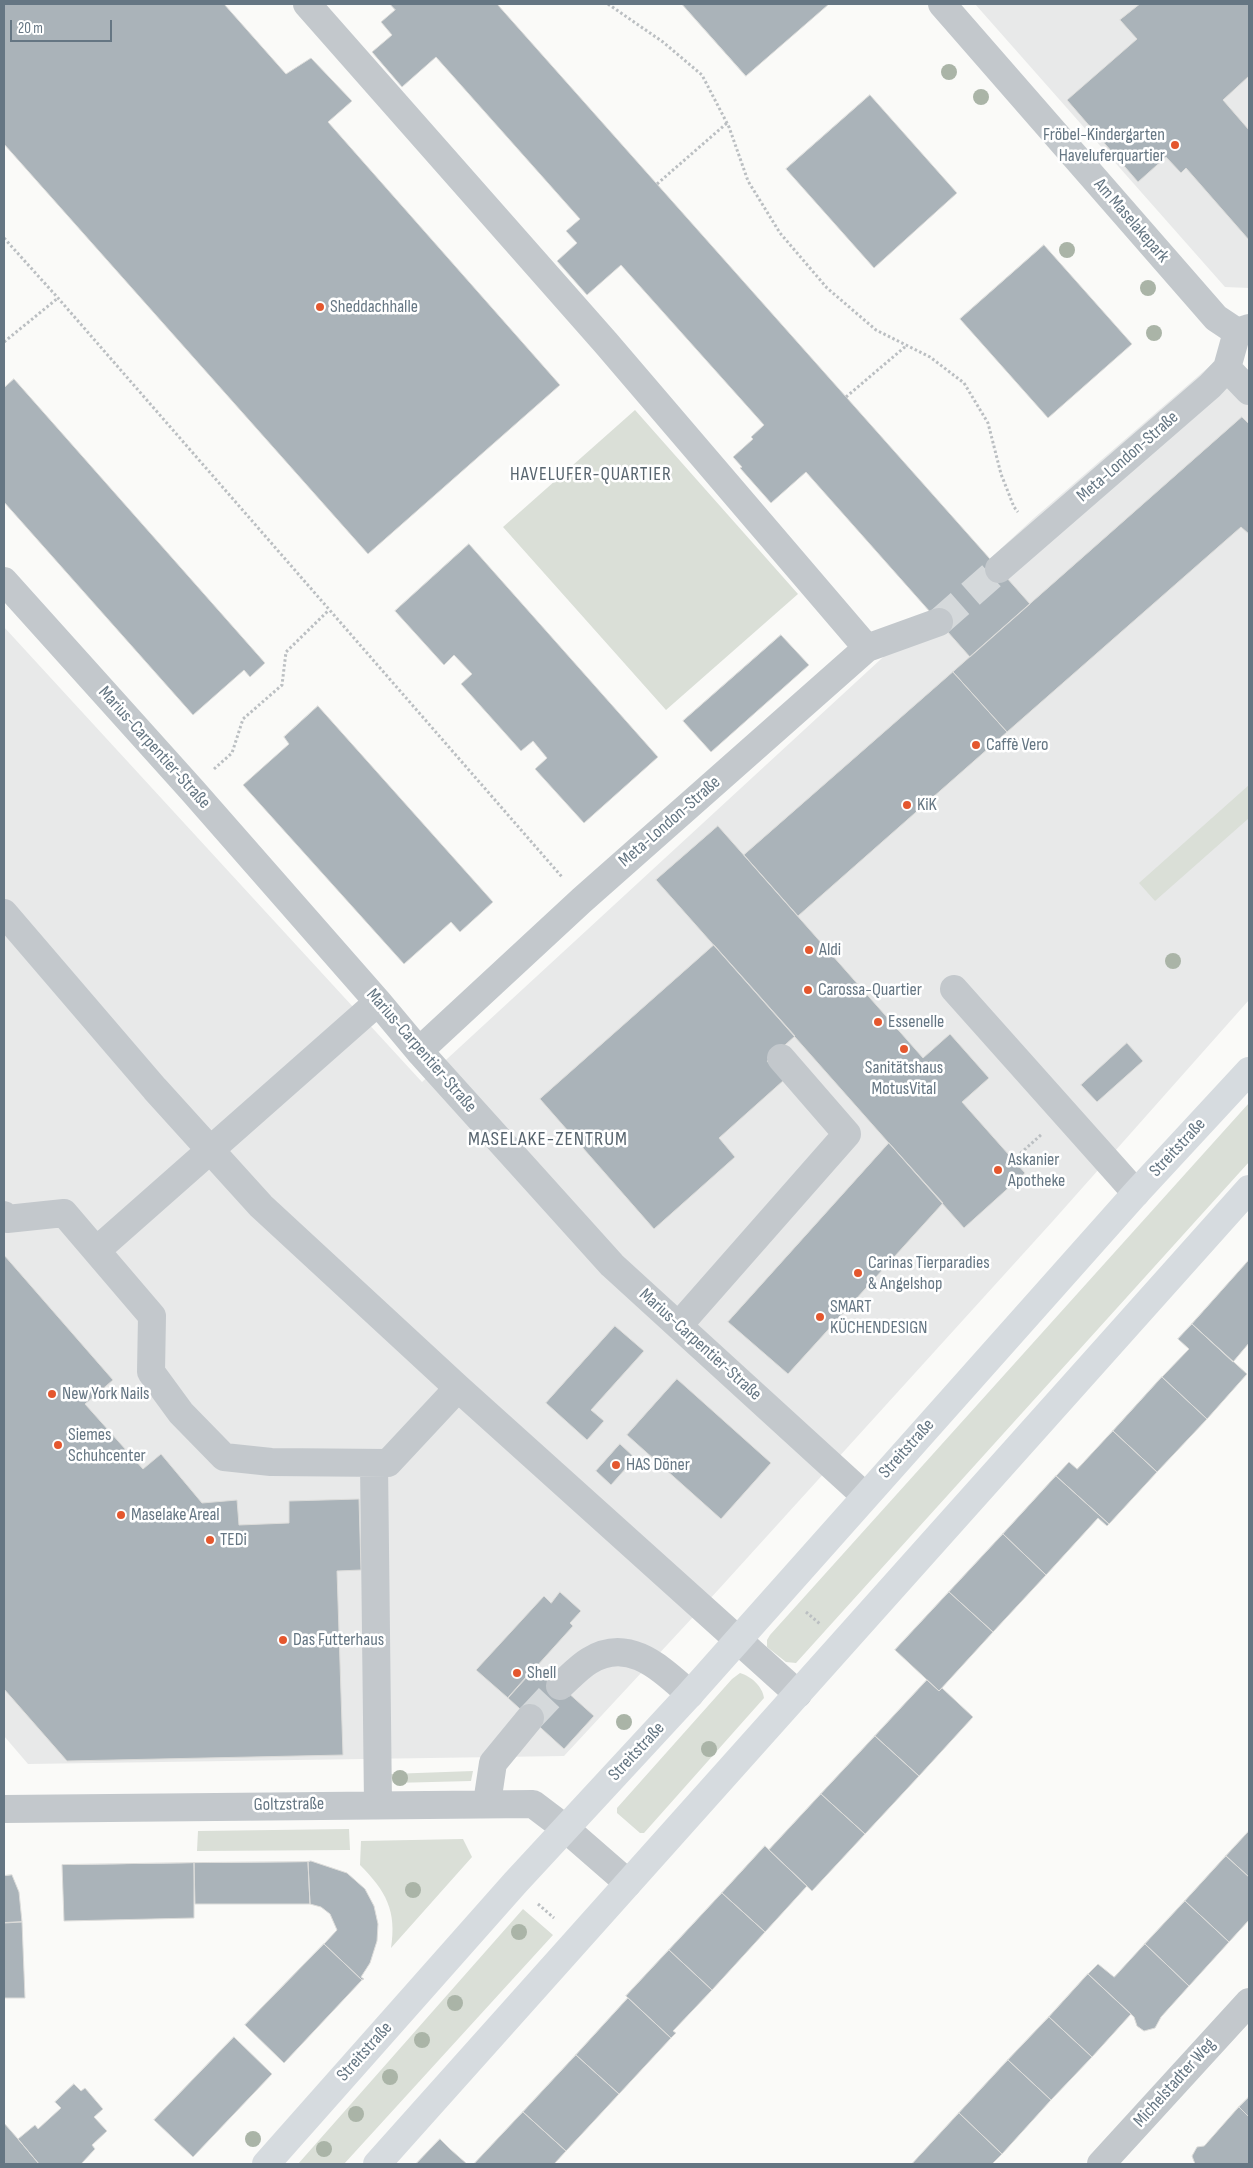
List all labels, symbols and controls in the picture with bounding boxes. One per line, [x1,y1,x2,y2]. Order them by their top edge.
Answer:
scale bar [12,10,115,42]
text: 20 m [18,19,43,38]
place label: Fröbel-Kindergarten Haveluferquartier [1043,124,1165,166]
marker: Fröbel-Kindergarten Haveluferquartier [1169,139,1181,151]
street label: Am Maselakepark [1089,175,1173,267]
place label: Sheddachhalle [330,296,418,318]
marker: Sheddachhalle [314,301,326,313]
street label: Meta-London-Straße [1073,407,1183,507]
district label: HAVELUFER-QUARTIER [508,464,674,486]
street label: Marius-Carpentier-Straße [93,682,215,814]
place label: Caffè Vero [986,734,1049,756]
marker: Caffè Vero [970,739,982,751]
street label: Meta-London-Straße [615,772,725,872]
place label: KiK [917,794,937,816]
marker: KiK [901,799,913,811]
place label: Aldi [819,939,841,961]
marker: Aldi [803,944,815,956]
place label: Carossa-Quartier [818,979,922,1001]
marker: Carossa-Quartier [802,984,814,996]
street label: Marius-Carpentier-Straße [361,985,481,1117]
place label: Essenelle [888,1011,944,1033]
marker: Essenelle [872,1016,884,1028]
marker: Sanitätshaus MotusVital [898,1043,910,1055]
place label: Sanitätshaus MotusVital [865,1057,943,1100]
street label: Streitstraße [1145,1114,1211,1182]
district label: MASELAKE-ZENTRUM [466,1128,630,1152]
place label: Askanier Apotheke [1008,1149,1065,1192]
marker: Askanier Apotheke [992,1164,1004,1176]
place label: Carinas Tierparadies & Angelshop [868,1252,990,1294]
marker: Carinas Tierparadies & Angelshop [852,1267,864,1279]
street label: Marius-Carpentier-Straße [634,1284,766,1406]
place label: SMART KÜCHENDESIGN [830,1296,927,1338]
marker: SMART KÜCHENDESIGN [814,1311,826,1323]
place label: New York Nails [62,1383,150,1405]
marker: New York Nails [46,1388,58,1400]
street label: Streitstraße [875,1415,939,1483]
place label: Siemes Schuhcenter [68,1424,146,1466]
marker: Siemes Schuhcenter [52,1439,64,1451]
place label: HAS Döner [626,1454,690,1476]
marker: HAS Döner [610,1459,622,1471]
place label: Maselake Areal [131,1504,220,1526]
marker: Maselake Areal [115,1509,127,1521]
place label: TEDi [220,1529,247,1551]
marker: TEDi [204,1534,216,1546]
place label: Das Futterhaus [293,1629,384,1651]
marker: Das Futterhaus [277,1634,289,1646]
place label: Shell [527,1662,556,1684]
marker: Shell [511,1667,523,1679]
street label: Streitstraße [604,1718,670,1786]
street label: Goltzstraße [254,1794,324,1816]
street label: Streitstraße [333,2018,397,2086]
street label: Michelstadter Weg [1129,2034,1221,2132]

